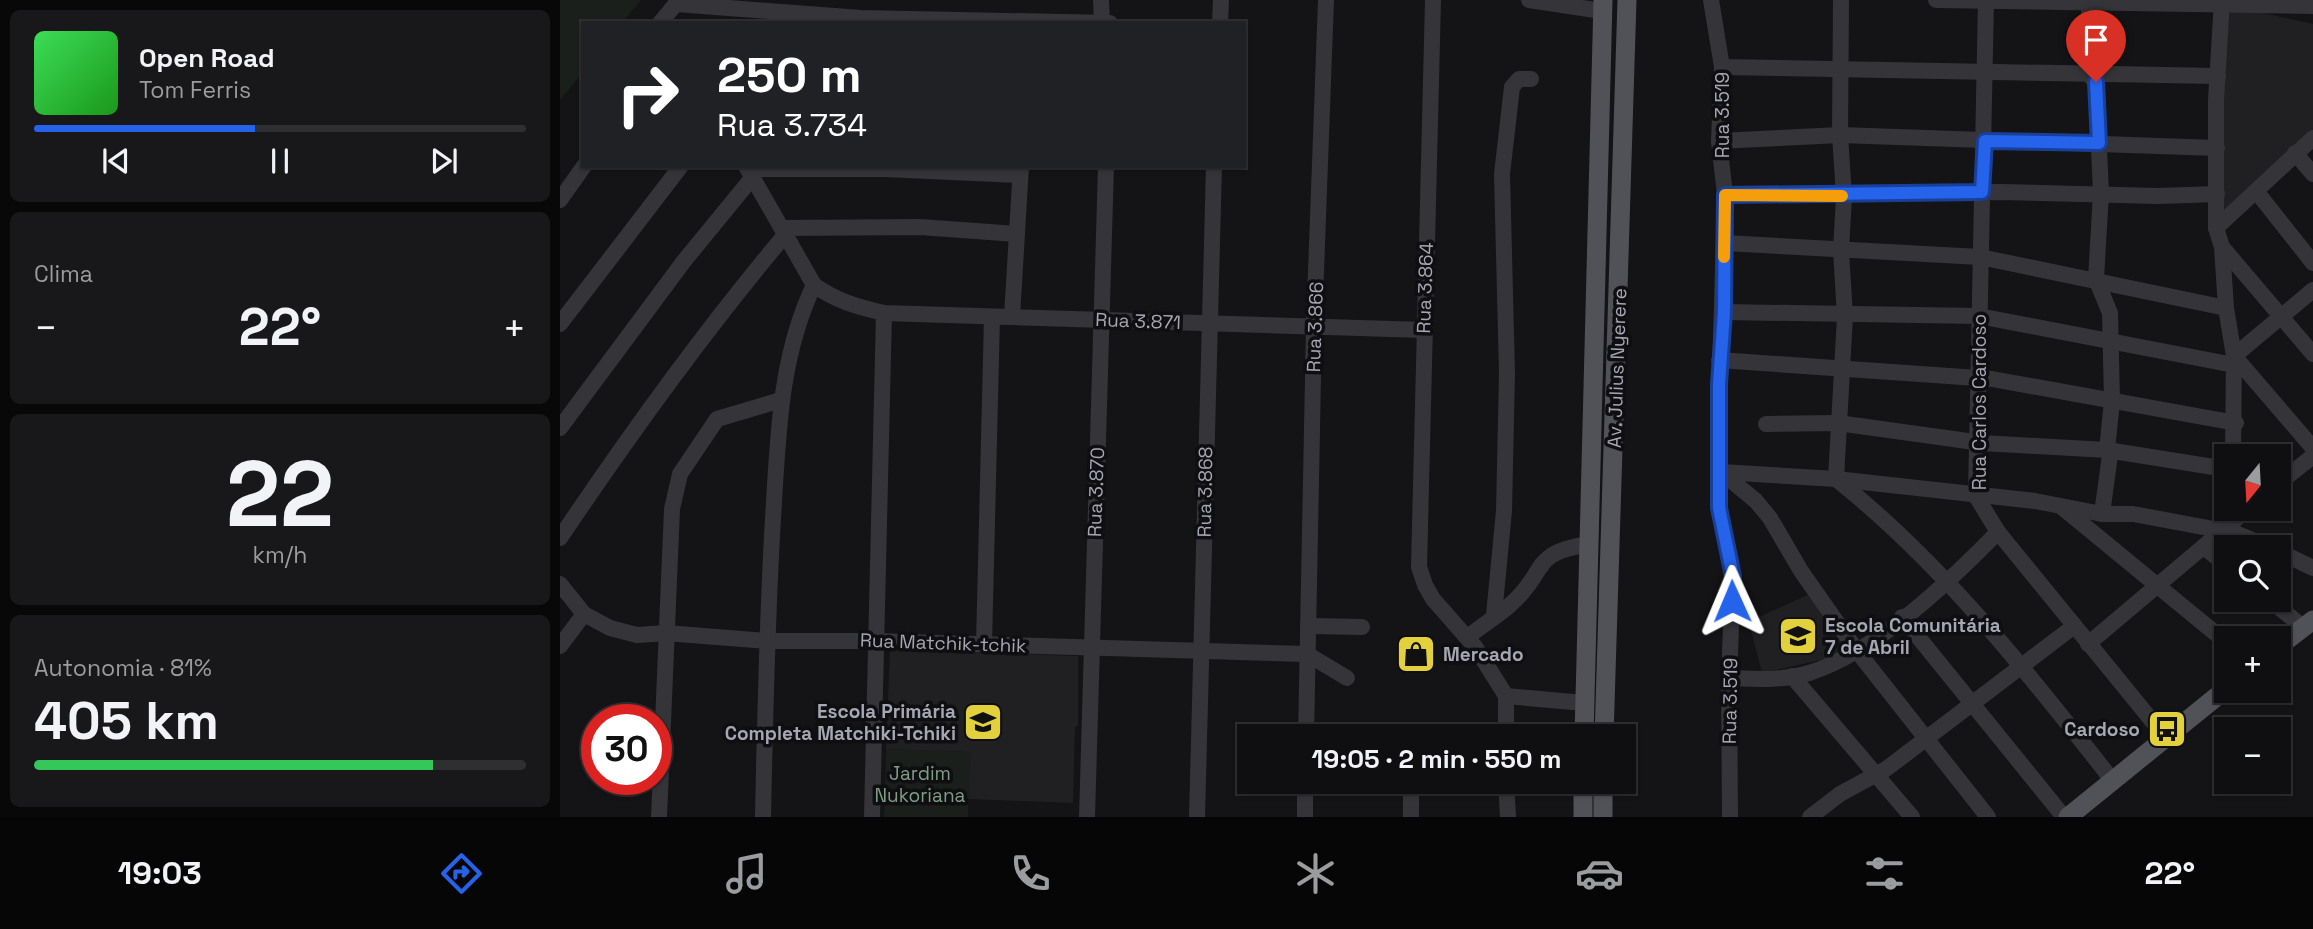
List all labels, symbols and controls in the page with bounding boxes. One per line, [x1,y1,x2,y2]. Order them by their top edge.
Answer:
pin [2066,10,2126,82]
icon: arrive [2077,21,2115,59]
text: Open Road [139,41,275,75]
text: 250 m [717,44,862,106]
icon: right [602,49,693,140]
street label: Rua 3.519 [1710,72,1735,158]
text: Tom Ferris [139,75,251,105]
text: Rua 3.734 [717,105,867,145]
icon: previous [97,142,135,180]
icon: pause [261,142,299,180]
icon: next [425,142,463,180]
street label: Rua 3.864 [1411,242,1439,334]
text: Clima [34,259,93,289]
street label: Rua 3.866 [1301,281,1329,373]
street label: Av. Julius Nyerere [1602,288,1632,448]
text: 22° [239,294,321,360]
text: − [34,304,58,352]
text: + [502,304,526,352]
street label: Rua 3.871 [1095,307,1181,335]
street label: Rua Carlos Cardoso [1967,314,1992,490]
text: 22 [226,436,334,553]
north arrow [2214,444,2291,522]
map controls [2214,444,2291,794]
street label: Rua 3.868 [1192,446,1218,538]
street label: Rua 3.870 [1082,447,1110,537]
button: search [2214,535,2291,612]
text: km/h [253,540,307,570]
position arrow [1695,564,1769,638]
place label: Escola Comunitária 7 de Abril [1825,613,2001,660]
school or university icon: Escola Comunitária 7 de Abril [1777,615,1819,657]
button: + [2214,626,2291,703]
street label: Rua Matchik-tchik [859,628,1027,658]
shop icon: Mercado [1395,633,1437,675]
place label: Mercado [1443,642,1524,667]
text: Autonomia · 81% [34,653,212,683]
street label: Rua 3.519 [1717,658,1743,744]
text: 405 km [34,688,219,754]
place label: Escola Primária Completa Matchiki-Tchiki [725,699,956,746]
school or university icon: Escola Primária Completa Matchiki-Tchiki [962,701,1004,743]
speed limit sign: 30 [581,704,672,795]
bus stop icon: Cardoso [2146,708,2188,750]
place label: Cardoso [2064,717,2140,742]
button: − [2214,717,2291,794]
text: 19:05 · 2 min · 550 m [1312,742,1561,776]
park label: Jardim Nukoriana [874,761,966,808]
icon: directions [437,849,486,898]
icon: music [722,849,771,898]
icon: phone [1006,849,1055,898]
icon: climate [1291,849,1340,898]
icon: car [1575,849,1624,898]
icon: filters [1860,849,1909,898]
text: 19:03 [118,853,202,893]
text: 22° [2145,853,2195,893]

